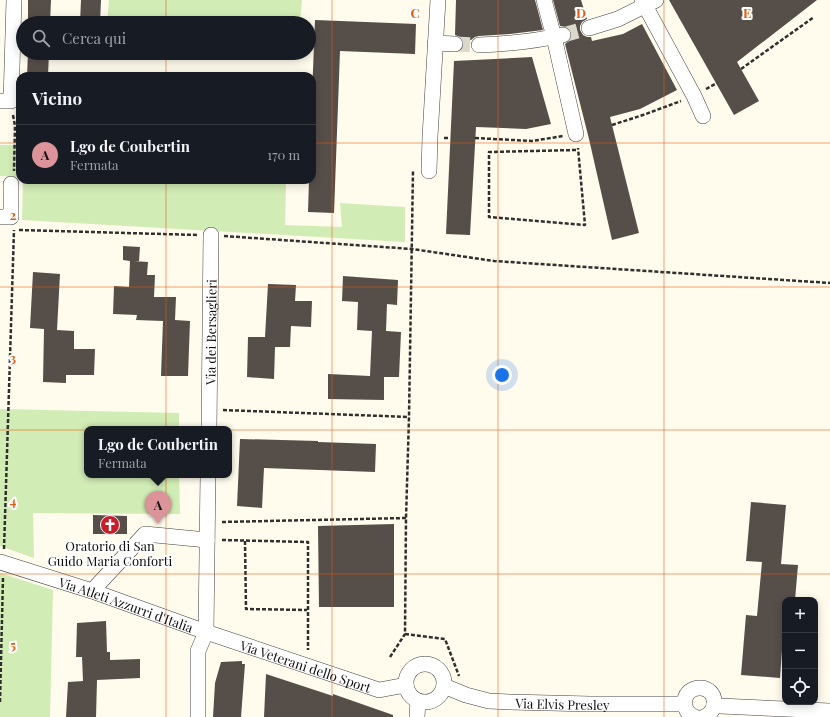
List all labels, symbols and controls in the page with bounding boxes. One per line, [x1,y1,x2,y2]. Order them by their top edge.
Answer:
text: C [410,4,420,21]
text: D [576,4,586,21]
text: E [743,4,751,21]
search box [16,16,316,60]
icon: search [30,27,52,49]
text: Cerca qui [62,28,126,48]
text: Vicino [32,87,82,109]
text: Lgo de Coubertin [70,136,190,156]
text: A [41,146,49,163]
text: 170 m [267,146,300,163]
text: Fermata [70,156,119,173]
text: 2 [10,206,17,223]
street label: Via dei Bersaglieri [201,279,219,386]
text: 3 [10,349,16,366]
your location [492,365,512,385]
popup [84,426,232,478]
text: Lgo de Coubertin [98,434,218,454]
text: Fermata [98,454,147,471]
pin: A [145,491,171,524]
text: 4 [10,492,17,509]
church icon: Oratorio di San Guido Maria Conforti [99,514,121,536]
place label: Oratorio di San Guido Maria Conforti [48,537,172,569]
street label: Via Atleti Azzurri d'Italia [56,572,196,635]
map controls [782,597,818,705]
button: + [782,597,818,633]
button: − [782,633,818,669]
street label: Via Veterani dello Sport [237,635,374,695]
text: 5 [10,636,16,653]
button: locate [782,669,818,705]
street label: Via Elvis Presley [514,694,610,713]

